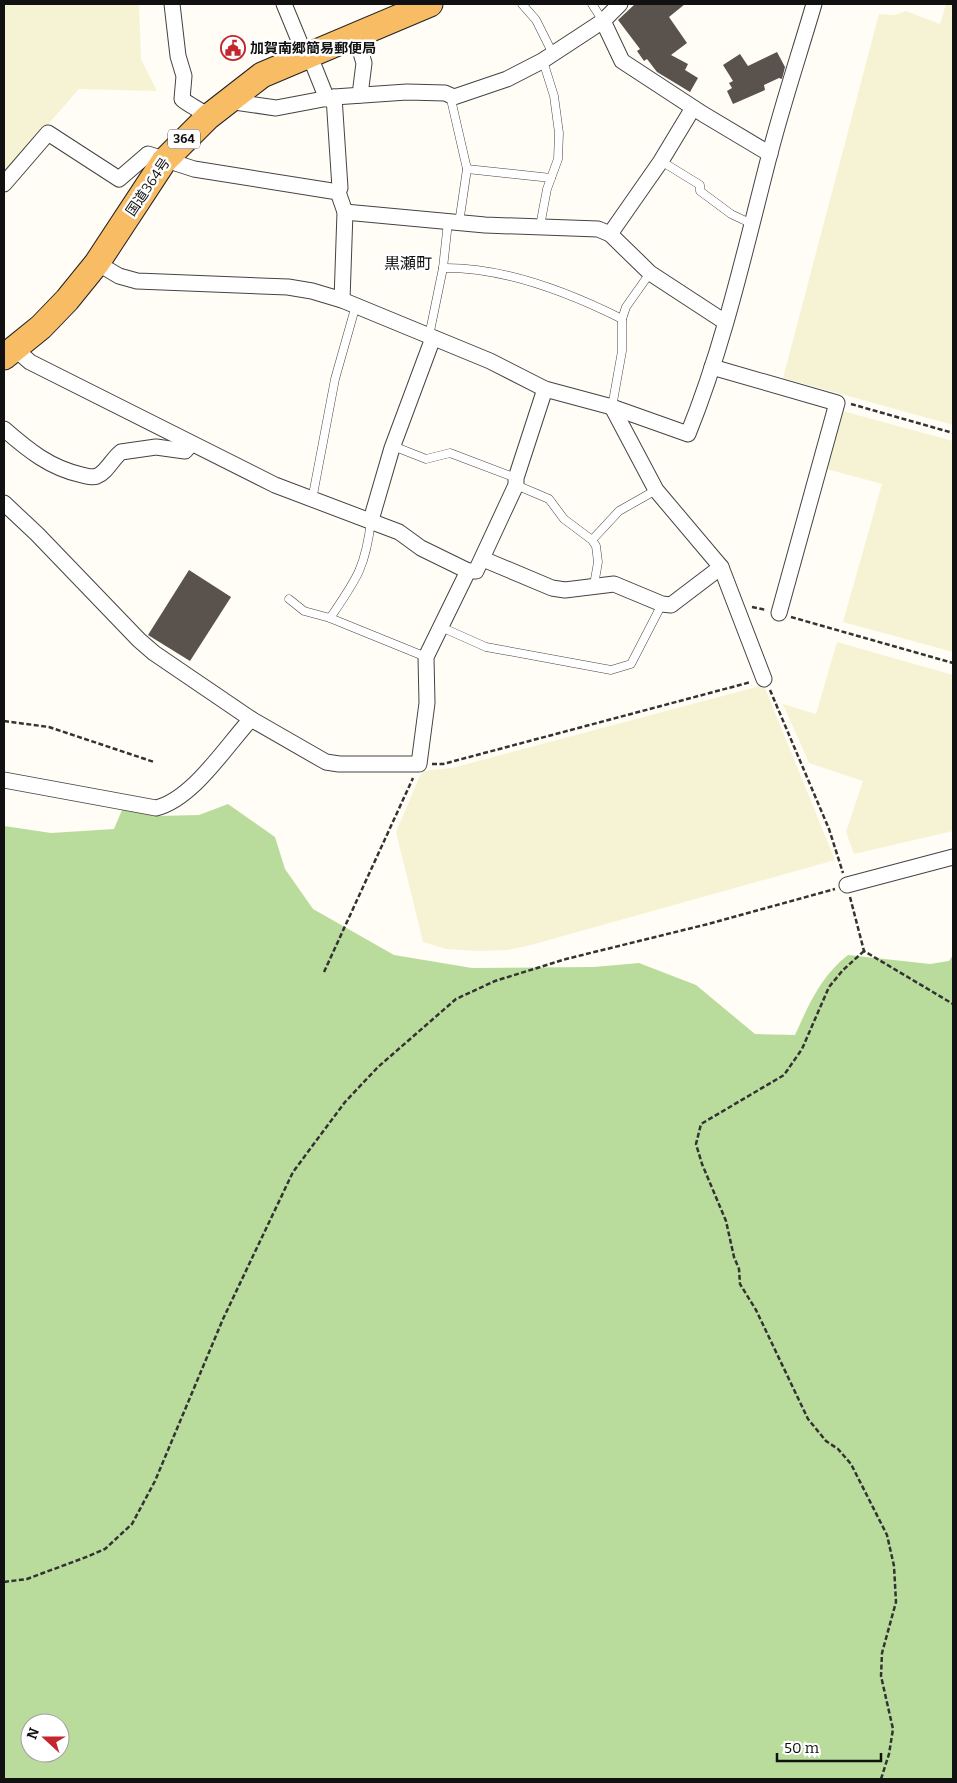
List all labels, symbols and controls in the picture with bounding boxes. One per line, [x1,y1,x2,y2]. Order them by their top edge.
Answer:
public building icon: 加賀南郷簡易郵便局 [220,35,246,61]
place label: 加賀南郷簡易郵便局 [250,40,376,57]
road number: 364 [168,130,200,148]
street label: 国道364号 [122,155,174,219]
district label: 黒瀬町 [384,254,432,273]
north arrow [20,1713,70,1763]
text: N [23,1725,43,1742]
scale bar [777,1730,881,1762]
text: 50 m [784,1739,820,1757]

